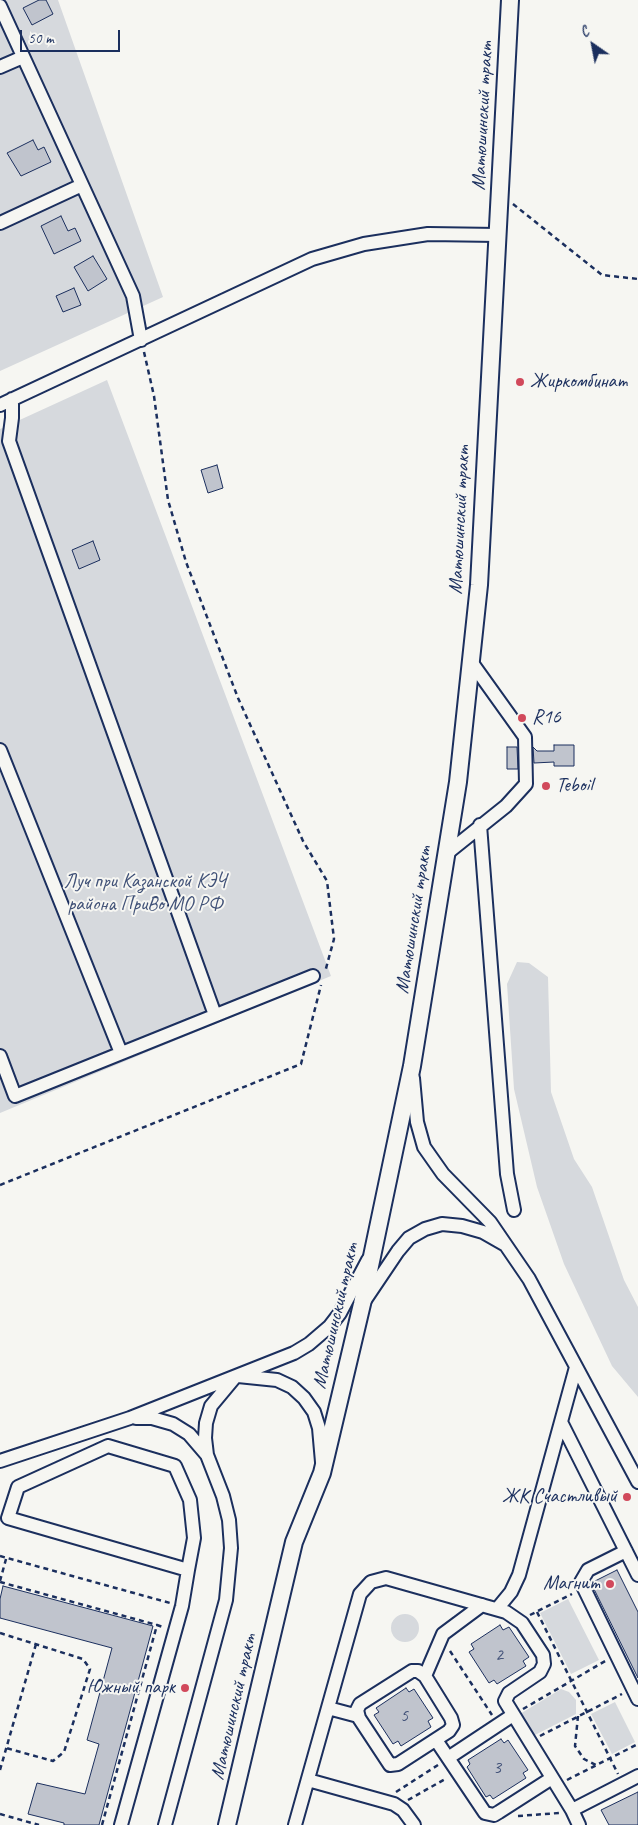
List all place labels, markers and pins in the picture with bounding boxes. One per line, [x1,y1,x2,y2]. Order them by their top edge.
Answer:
place label: Жиркомбинат [530,370,627,394]
marker: Жиркомбинат [514,376,526,388]
place label: R16 [532,706,561,730]
marker: R16 [516,712,528,724]
place label: Teboil [556,774,593,798]
marker: Teboil [540,780,552,792]
place label: ЖК Счастливый [502,1485,617,1509]
marker: ЖК Счастливый [621,1491,633,1503]
place label: Магнит [543,1572,600,1596]
marker: Магнит [604,1578,616,1590]
place label: Южный парк [87,1676,175,1700]
marker: Южный парк [179,1682,191,1694]

